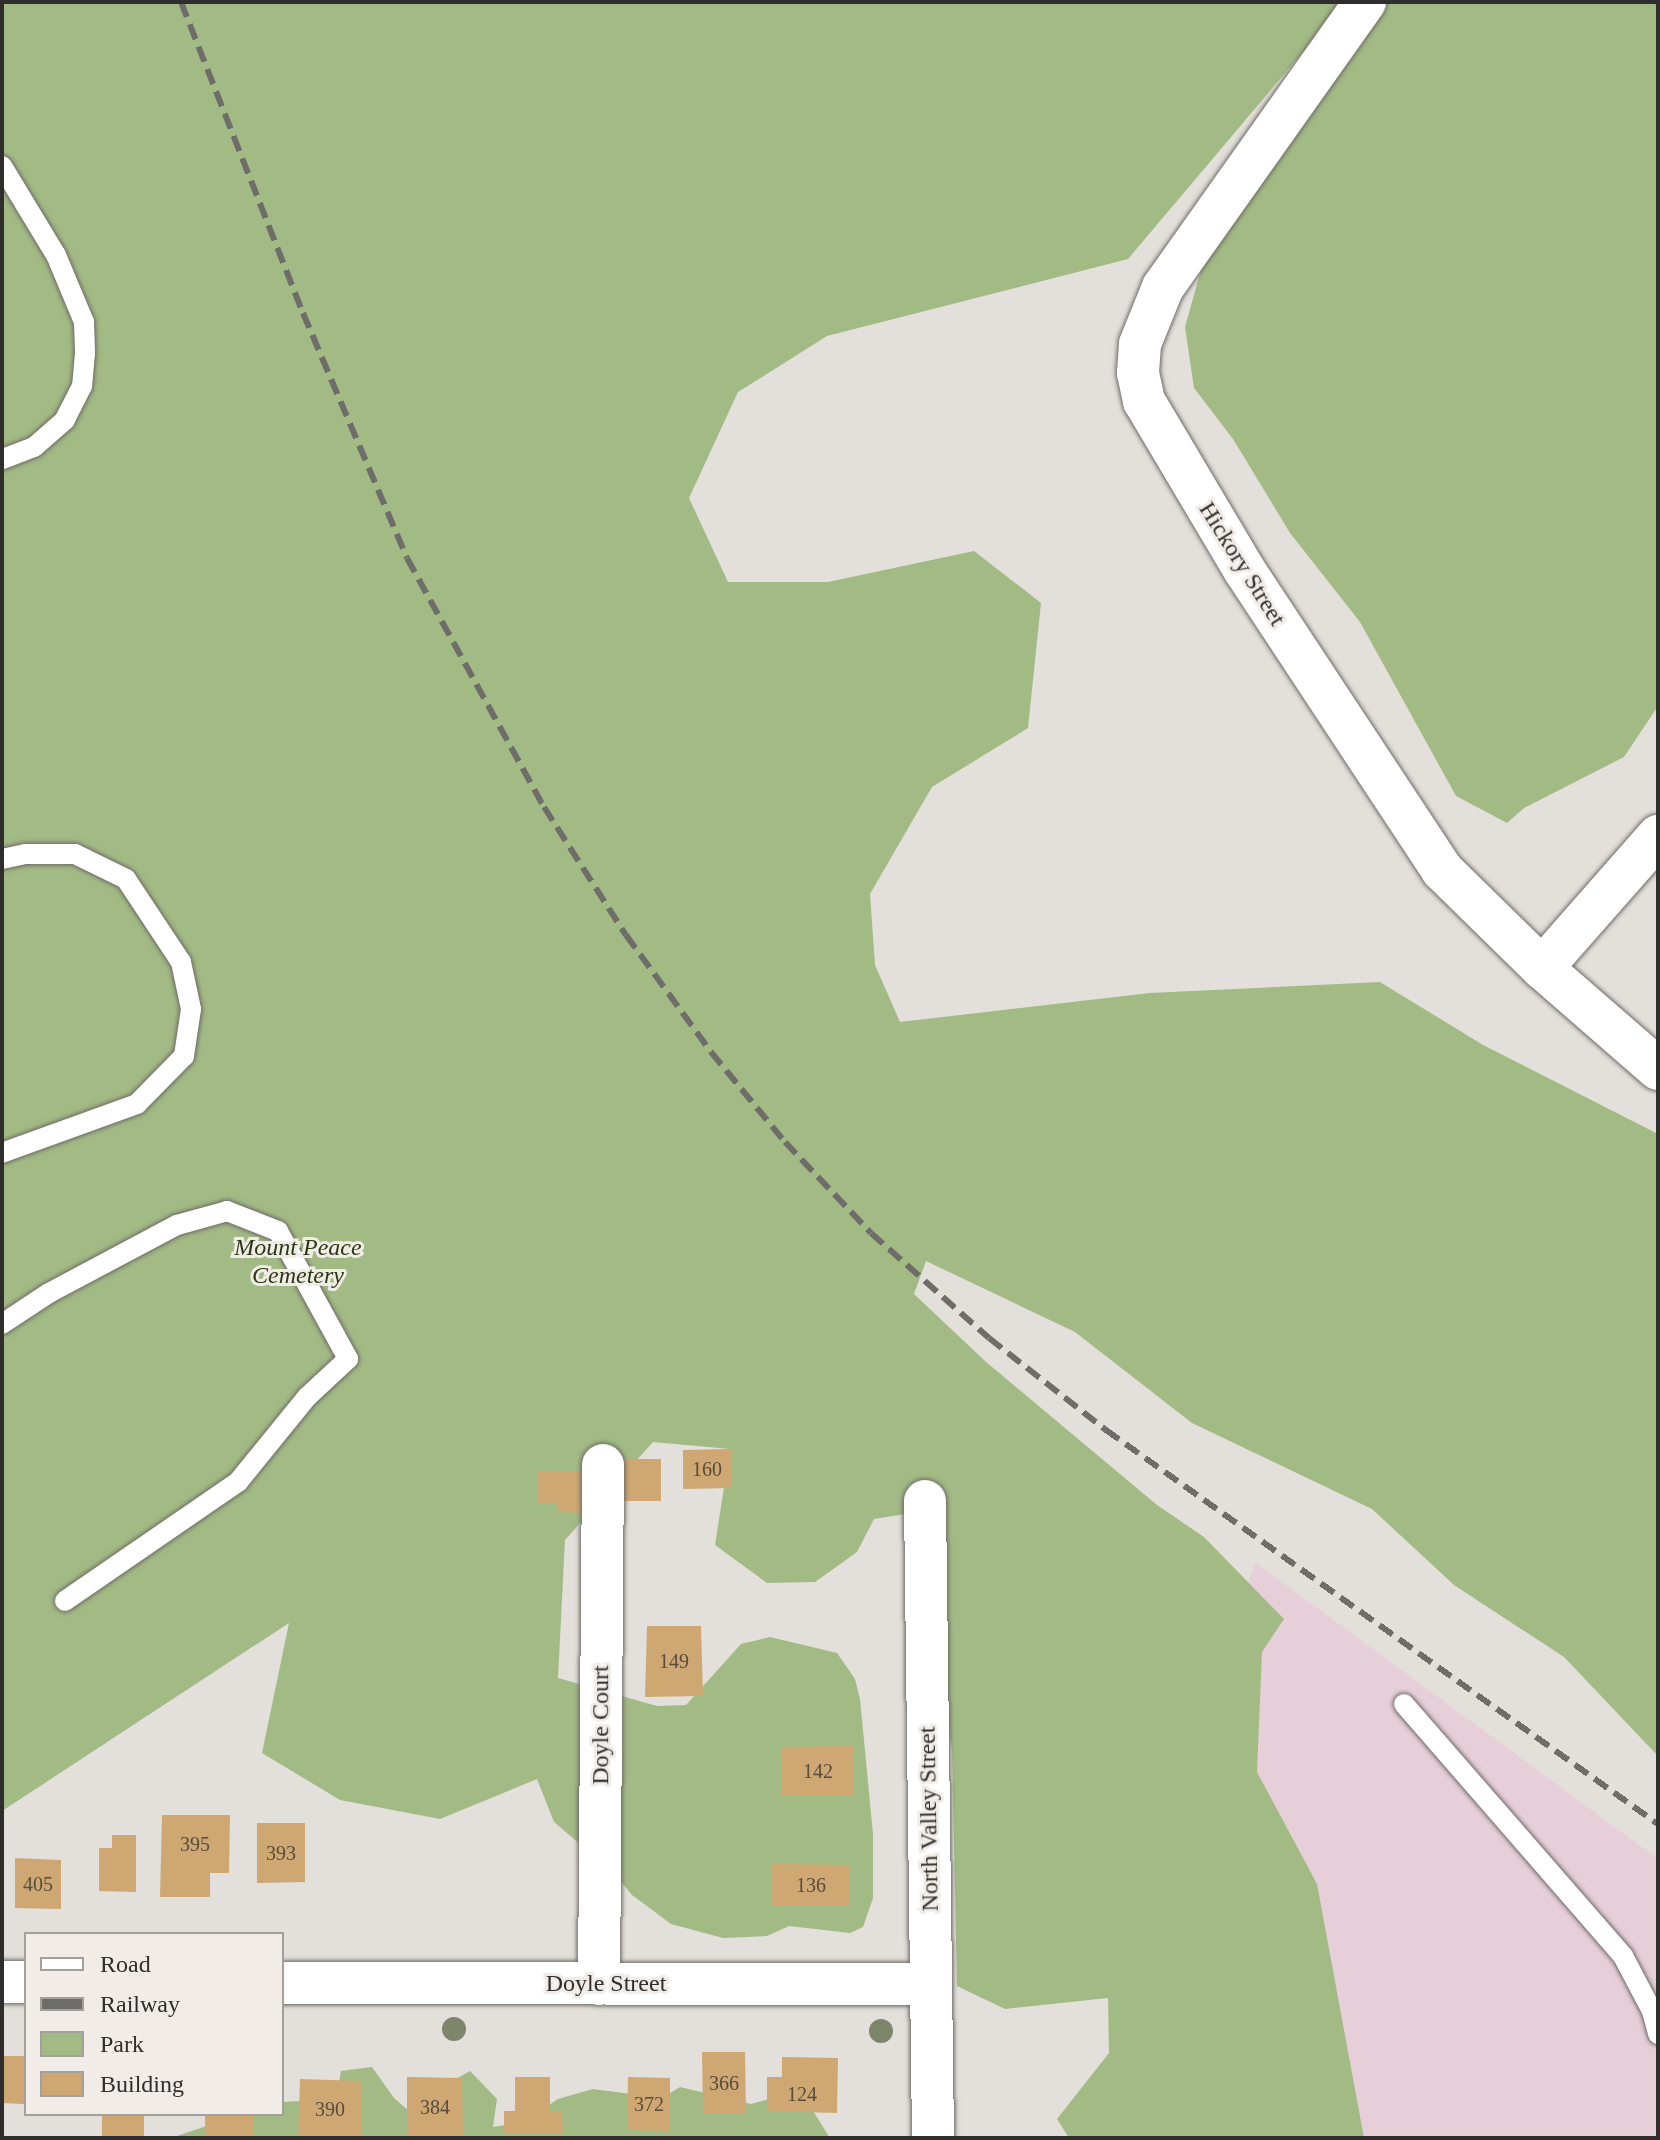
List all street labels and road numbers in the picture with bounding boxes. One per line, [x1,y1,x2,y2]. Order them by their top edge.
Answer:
street label: Hickory Street [1193,497,1291,631]
street label: Doyle Court [587,1665,615,1785]
street label: North Valley Street [913,1726,945,1912]
street label: Doyle Street [546,1970,666,1998]

